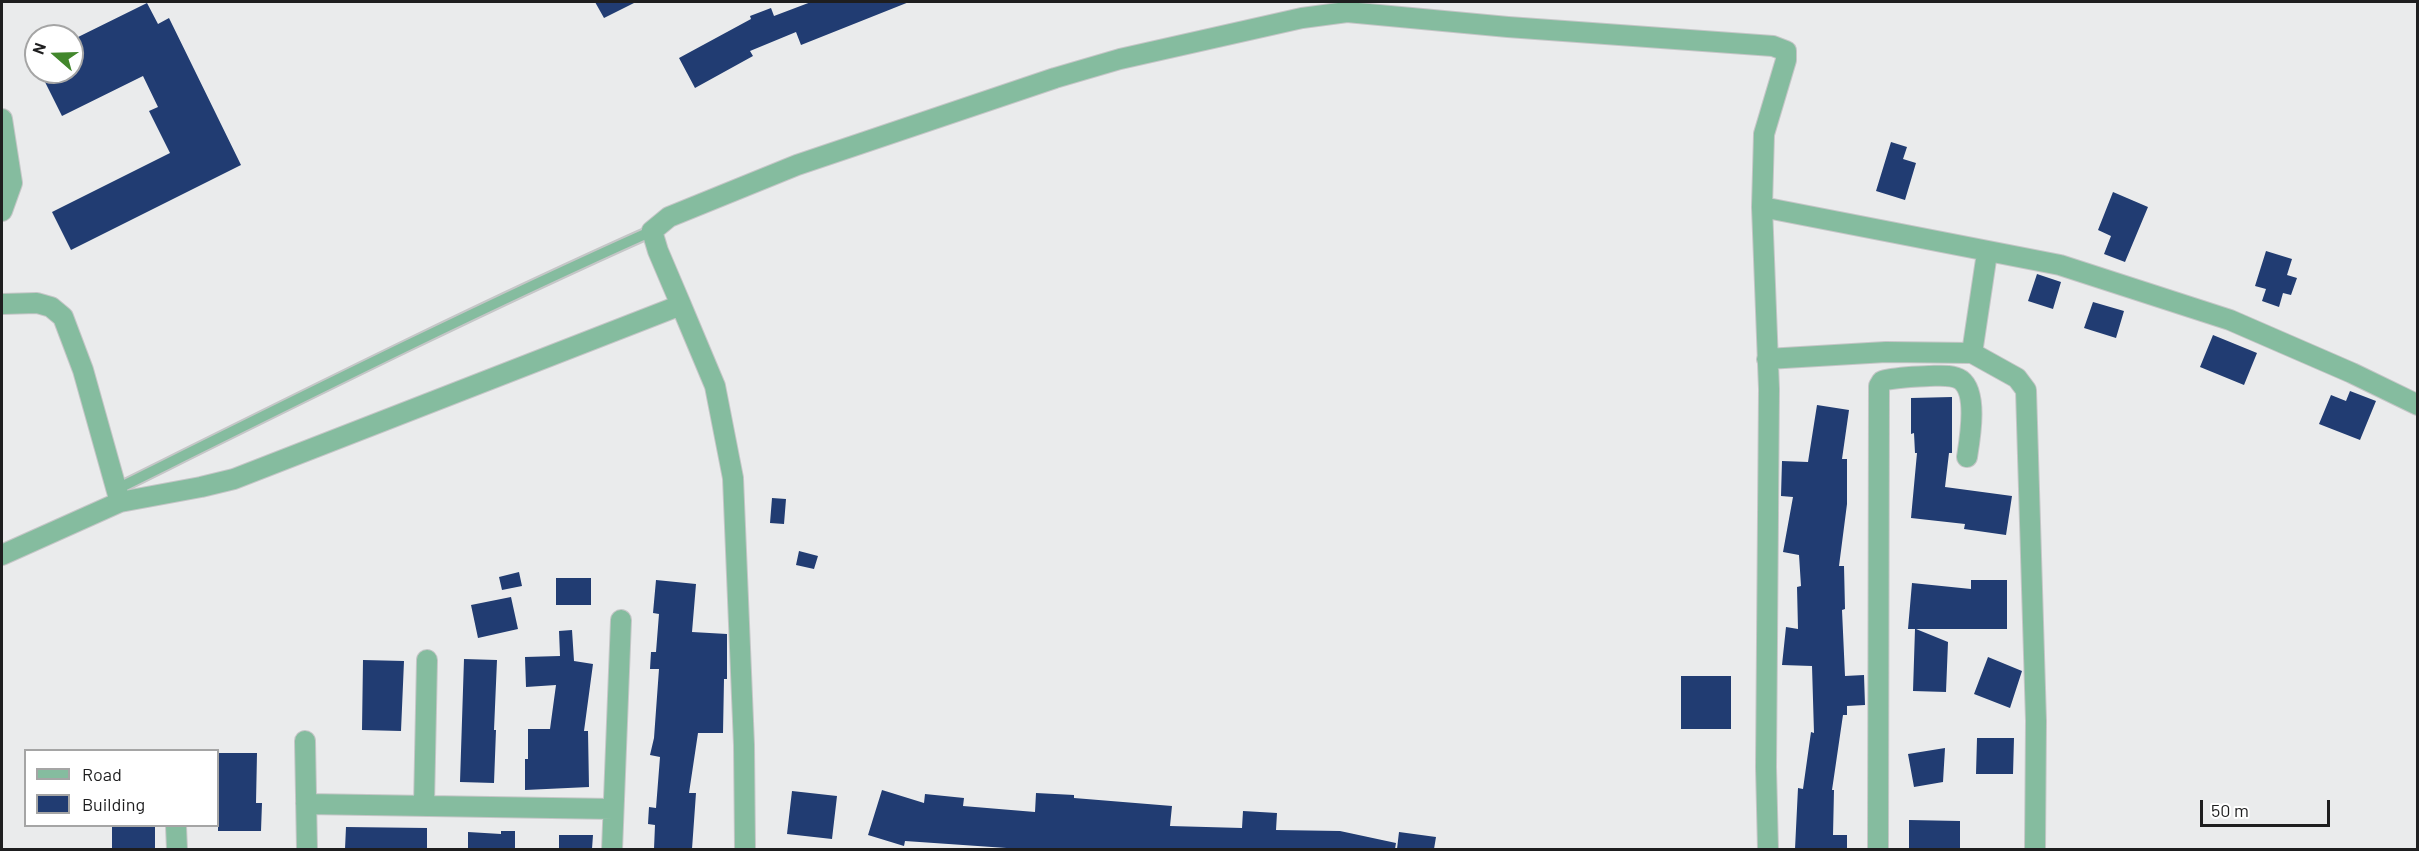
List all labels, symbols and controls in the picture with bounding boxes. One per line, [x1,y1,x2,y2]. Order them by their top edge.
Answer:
north arrow [24,24,84,84]
text: N [28,40,49,57]
legend [24,749,219,827]
text: Road [82,763,122,785]
scale bar [2203,788,2334,826]
text: Building [82,793,145,815]
text: 50 m [2211,799,2249,821]

